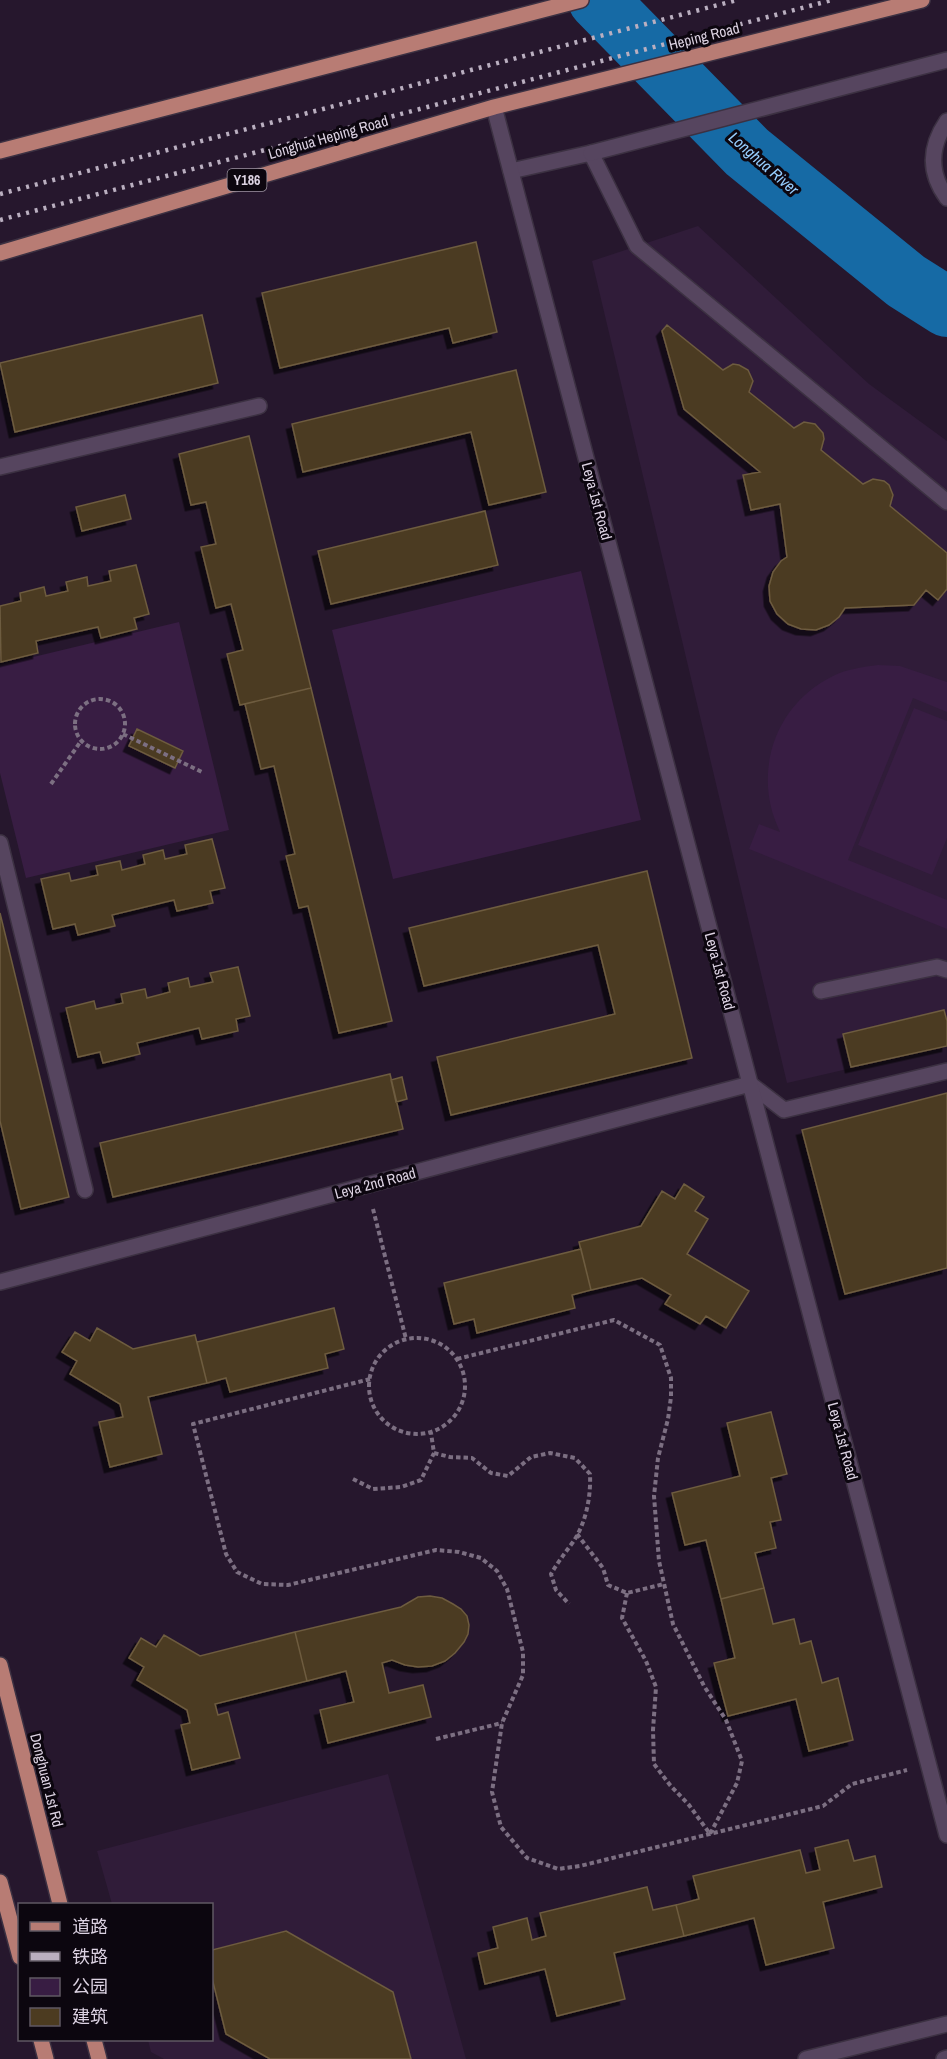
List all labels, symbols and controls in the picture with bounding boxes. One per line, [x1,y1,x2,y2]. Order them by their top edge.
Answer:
street label: Heping Road [666,17,742,55]
street label: Longhua Heping Road [266,110,390,164]
water label: Longhua River [724,126,804,200]
road number: Y186 [228,169,266,191]
street label: Leya 1st Road [577,460,617,542]
street label: Leya 1st Road [700,930,740,1012]
street label: Leya 2nd Road [332,1162,418,1204]
street label: Leya 1st Road [823,1400,863,1482]
street label: Donghuan 1st Rd [25,1731,69,1829]
legend [18,1903,213,2041]
text: 道路 [72,1914,108,1939]
text: 铁路 [72,1944,108,1969]
text: 公园 [72,1974,108,1999]
text: 建筑 [72,2004,108,2029]

